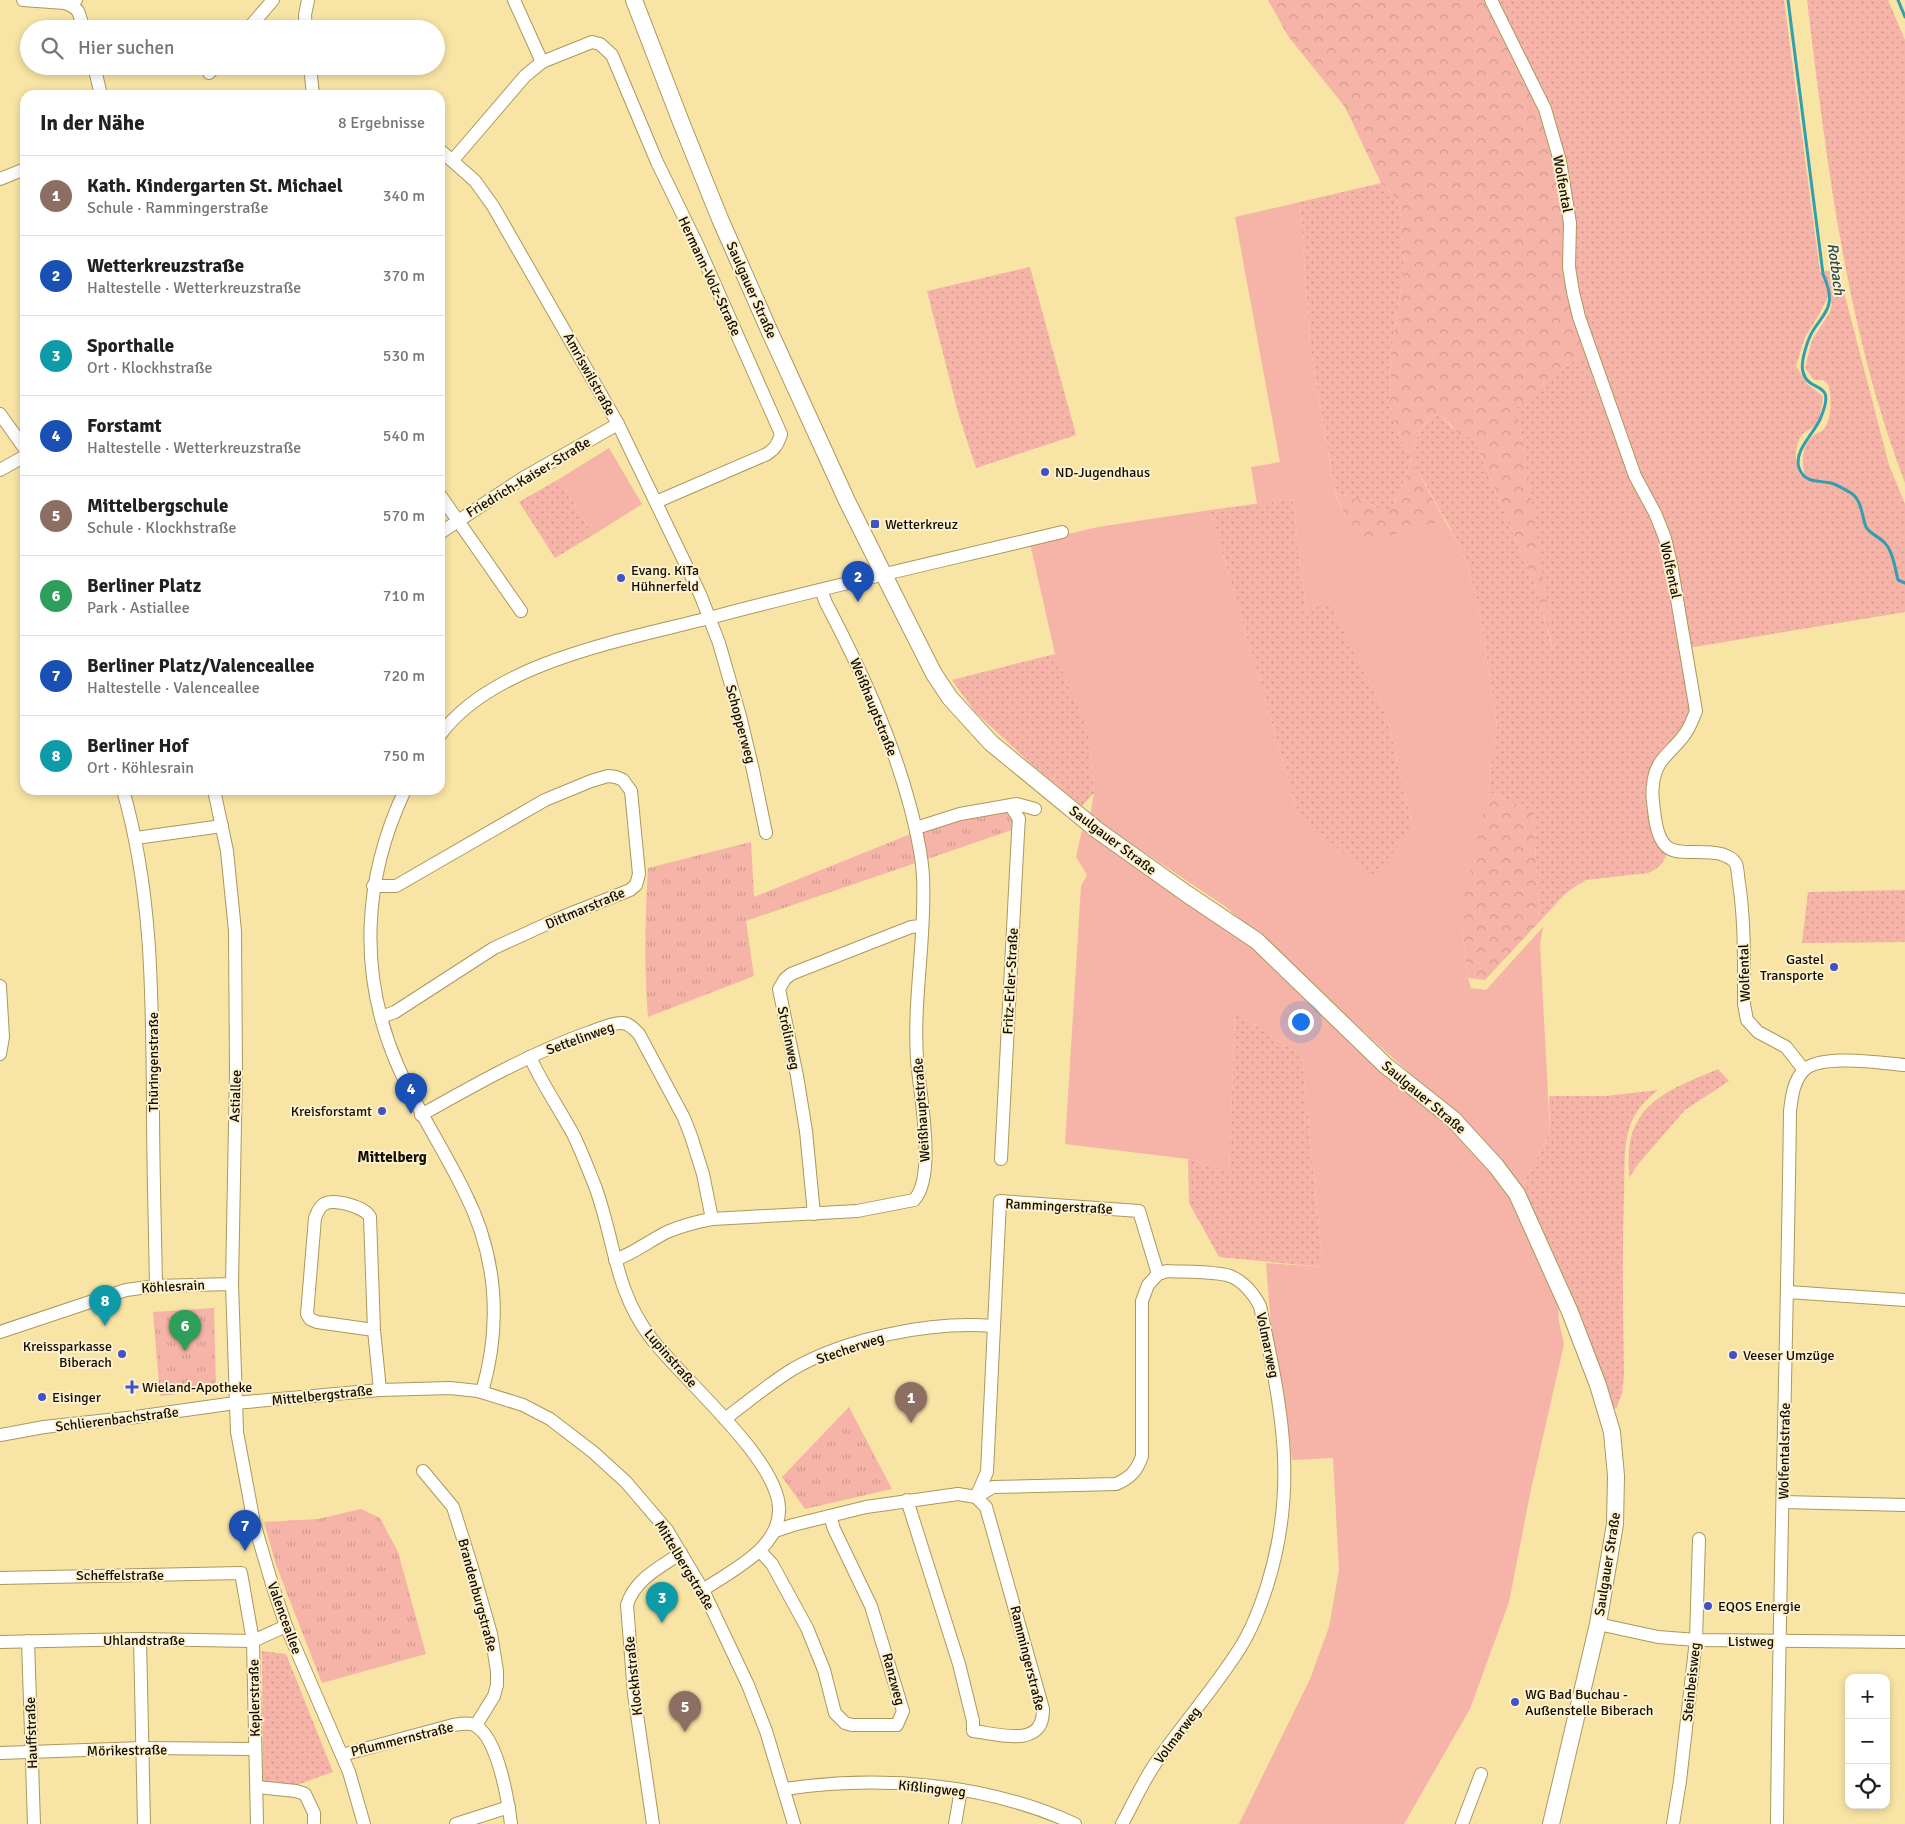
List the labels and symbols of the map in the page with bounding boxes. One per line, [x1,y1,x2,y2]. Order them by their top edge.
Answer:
street label: Wolfental [1549,154,1576,214]
street label: Hermann-Volz-Straße [674,214,745,339]
street label: Saulgauer Straße [723,239,781,341]
water label: Rotbach [1823,242,1849,297]
street label: Amriswilstraße [560,330,619,419]
street label: Friedrich-Kaiser-Straße [463,434,593,521]
place label: ND-Jugendhaus [1055,464,1150,481]
marker: ND-Jugendhaus [1039,466,1051,478]
place label: Wetterkreuz [885,516,958,533]
marker: Wetterkreuz [869,518,881,530]
street label: Wolfental [1656,540,1685,600]
pin: 2 [842,561,874,602]
place label: Evang. KiTa Hühnerfeld [631,562,699,595]
marker: Evang. KiTa Hühnerfeld [615,572,627,584]
street label: Weißhauptstraße [846,656,901,759]
street label: Schopperweg [722,683,759,765]
street label: Saulgauer Straße [1066,802,1160,879]
street label: Dittmarstraße [543,884,628,933]
street label: Fritz-Erler-Straße [999,927,1022,1035]
street label: Wolfental [1735,944,1754,1002]
place label: Gastel Transporte [1760,951,1824,984]
marker: Gastel Transporte [1828,961,1840,973]
street label: Strölinweg [773,1005,804,1071]
your location [1288,1009,1314,1035]
street label: Thüringenstraße [145,1012,162,1112]
street label: Settelinweg [544,1018,616,1059]
street label: Weißhauptstraße [909,1057,934,1163]
street label: Saulgauer Straße [1378,1057,1469,1137]
street label: Astiallee [226,1069,245,1123]
pin: 4 [395,1073,427,1114]
place label: Kreisforstamt [291,1103,372,1120]
marker: Kreisforstamt [376,1105,388,1117]
district label: Mittelberg [357,1148,427,1166]
street label: Rammingerstraße [1005,1195,1113,1218]
street label: Köhlesrain [141,1276,205,1297]
pin: 8 [89,1285,121,1326]
pin: 6 [169,1310,201,1351]
street label: Volmarweg [1252,1311,1283,1380]
street label: Lupinstraße [640,1325,701,1391]
street label: Stecherweg [814,1329,886,1368]
place label: Kreissparkasse Biberach [23,1338,112,1371]
place label: Veeser Umzüge [1743,1347,1835,1364]
marker: Kreissparkasse Biberach [116,1348,128,1360]
marker: Veeser Umzüge [1727,1349,1739,1361]
place label: Wieland-Apotheke [142,1379,252,1396]
marker: Wieland-Apotheke [126,1381,138,1393]
street label: Mittelbergstraße [271,1382,373,1409]
pin: 1 [895,1382,927,1423]
place label: Eisinger [52,1389,102,1406]
marker: Eisinger [36,1391,48,1403]
street label: Wolfentalstraße [1775,1402,1794,1500]
street label: Schlierenbachstraße [54,1404,180,1435]
pin: 7 [229,1510,261,1551]
street label: Saulgauer Straße [1591,1511,1624,1617]
street label: Mittelbergstraße [651,1517,718,1613]
street label: Brandenburgstraße [454,1537,501,1654]
street label: Scheffelstraße [76,1567,164,1584]
street label: Valenceallee [264,1580,305,1657]
pin: 3 [646,1582,678,1623]
place label: EQOS Energie [1718,1598,1801,1615]
marker: EQOS Energie [1702,1600,1714,1612]
street label: Rammingerstraße [1006,1604,1049,1712]
street label: Uhlandstraße [103,1632,185,1649]
street label: Listweg [1728,1633,1774,1650]
street label: Klockhstraße [621,1635,646,1717]
street label: Steinbeisweg [1679,1642,1704,1723]
street label: Ranzweg [878,1651,909,1707]
street label: Keplerstraße [245,1659,264,1737]
place label: WG Bad Buchau - Außenstelle Biberach [1525,1686,1653,1719]
pin: 5 [669,1691,701,1732]
marker: WG Bad Buchau - Außenstelle Biberach [1509,1696,1521,1708]
street label: Hauffstraße [22,1697,41,1769]
street label: Volmarweg [1151,1704,1204,1767]
street label: Pflummernstraße [349,1719,455,1760]
street label: Mörikestraße [87,1741,167,1760]
street label: Kißlingweg [897,1776,967,1801]

